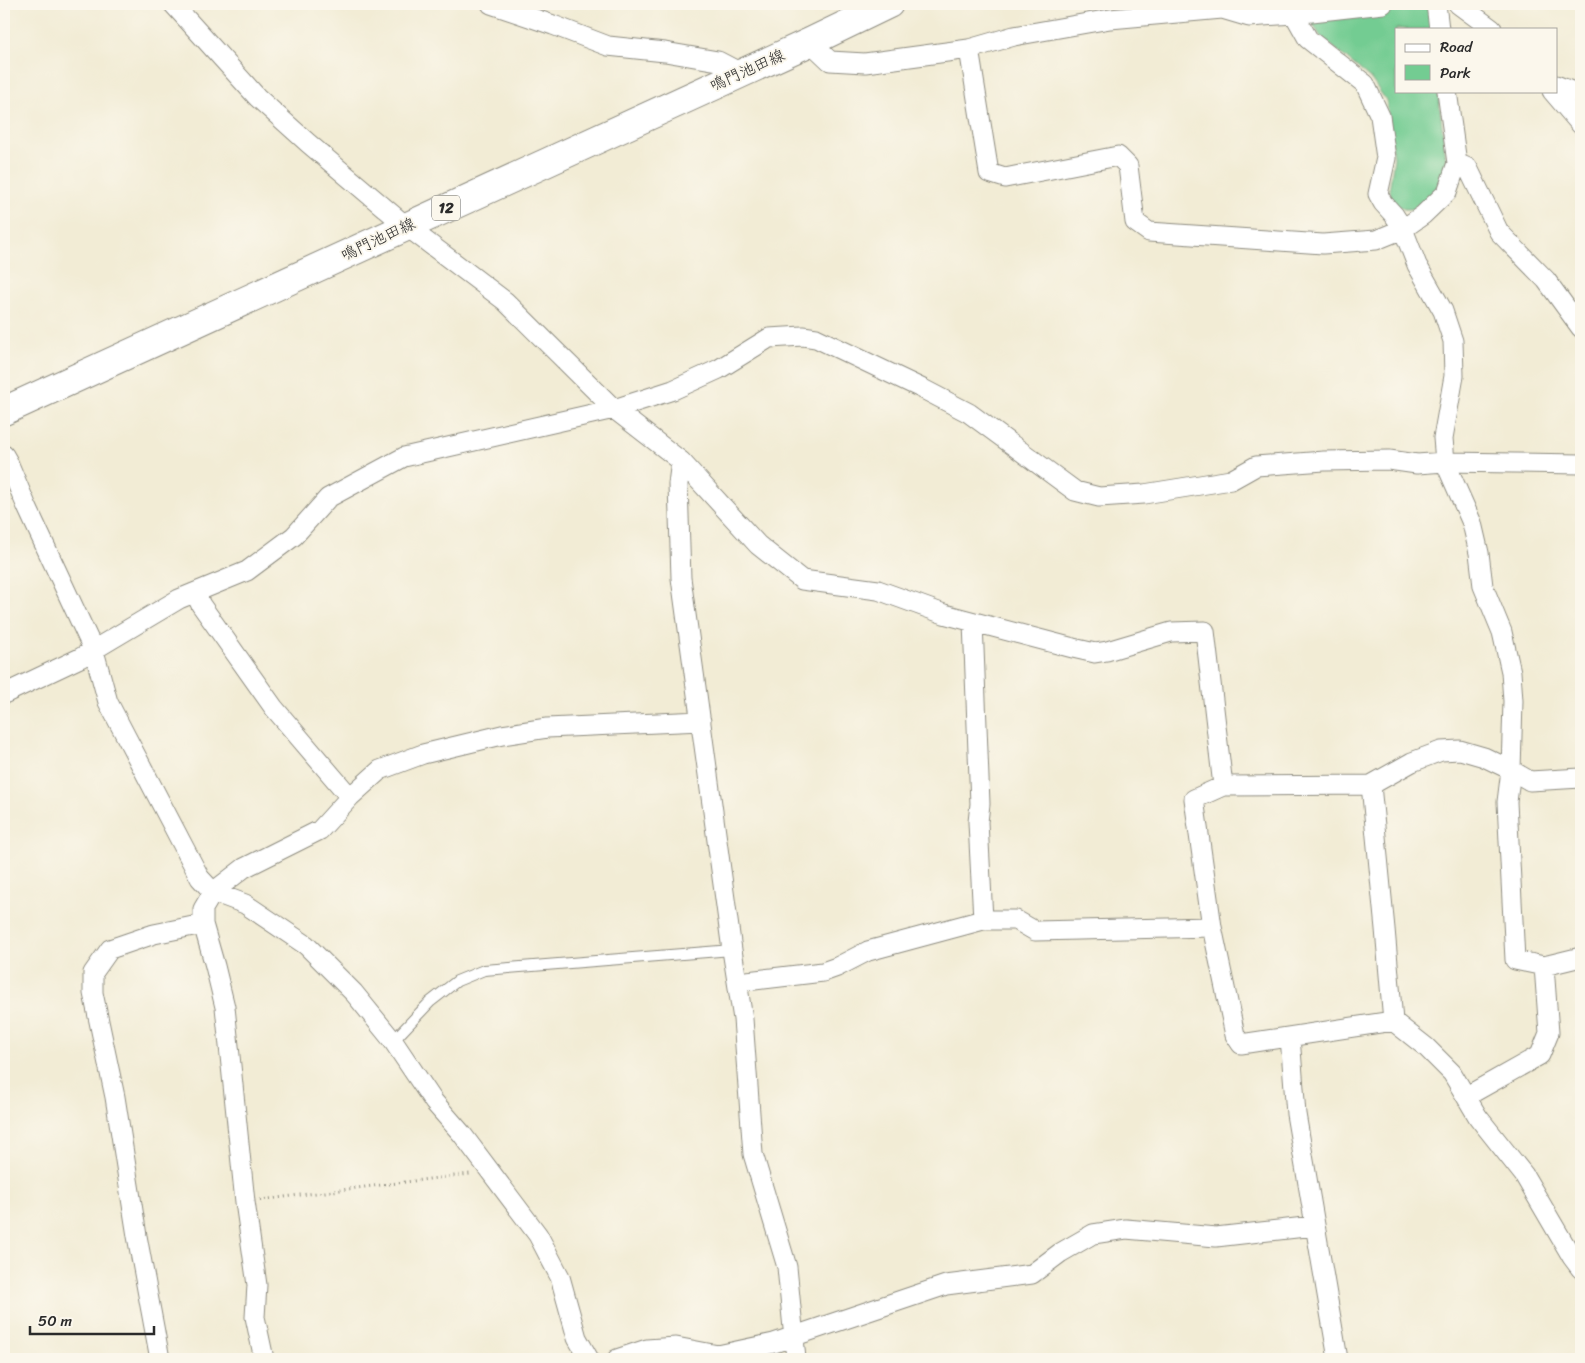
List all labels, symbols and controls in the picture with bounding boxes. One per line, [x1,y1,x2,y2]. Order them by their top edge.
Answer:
legend [1395,28,1558,92]
text: Road [1440,34,1473,60]
street label: 鳴門池田線 [705,40,789,100]
text: Park [1440,60,1471,86]
road number: 12 [432,196,460,220]
street label: 鳴門池田線 [336,209,420,269]
scale bar [30,1303,154,1335]
text: 50 m [38,1308,73,1334]

